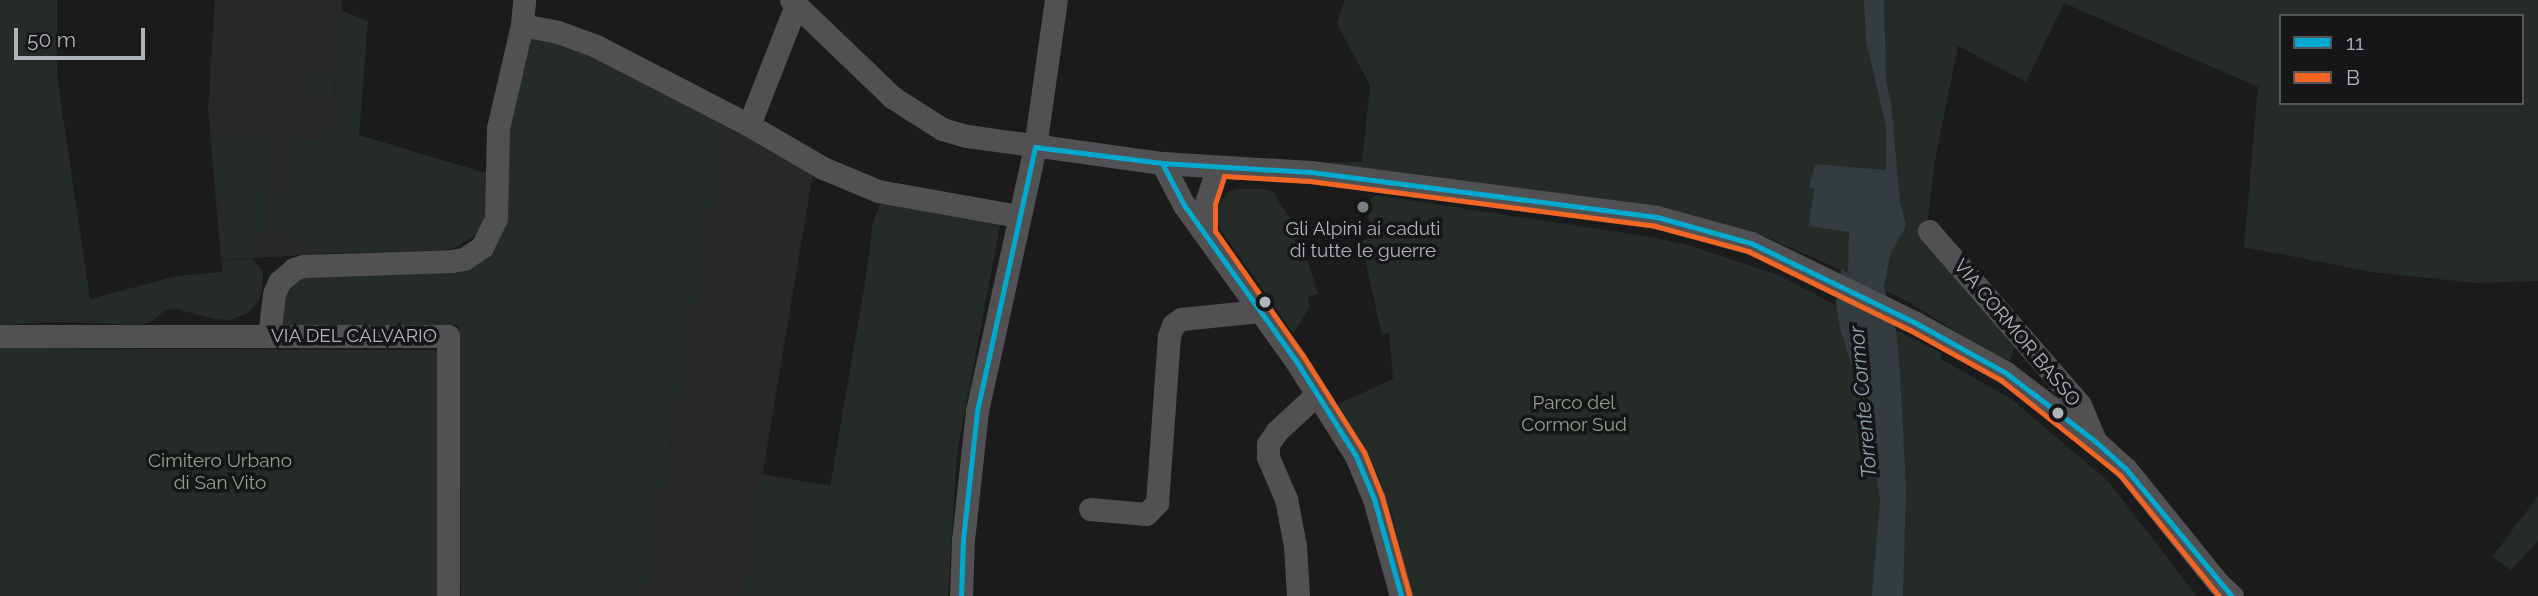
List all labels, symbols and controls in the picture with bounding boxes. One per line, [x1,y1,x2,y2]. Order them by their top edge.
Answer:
scale bar [18,14,149,58]
legend [2279,14,2524,105]
text: 50 m [27,27,76,52]
text: 11 [2346,30,2364,55]
text: B [2346,65,2360,90]
marker: Gli Alpini ai caduti di tutte le guerre [1355,199,1371,215]
place label: Gli Alpini ai caduti di tutte le guerre [1285,218,1441,262]
street label: VIA CORMOR BASSO [1949,255,2085,411]
unlabelled marker [1258,295,1272,309]
street label: VIA DEL CALVARIO [270,325,438,347]
water label: Torrente Cormor [1844,325,1882,479]
park label: Parco del Cormor Sud [1521,392,1627,436]
unlabelled marker [2051,406,2065,420]
park label: Cimitero Urbano di San Vito [148,450,292,494]

